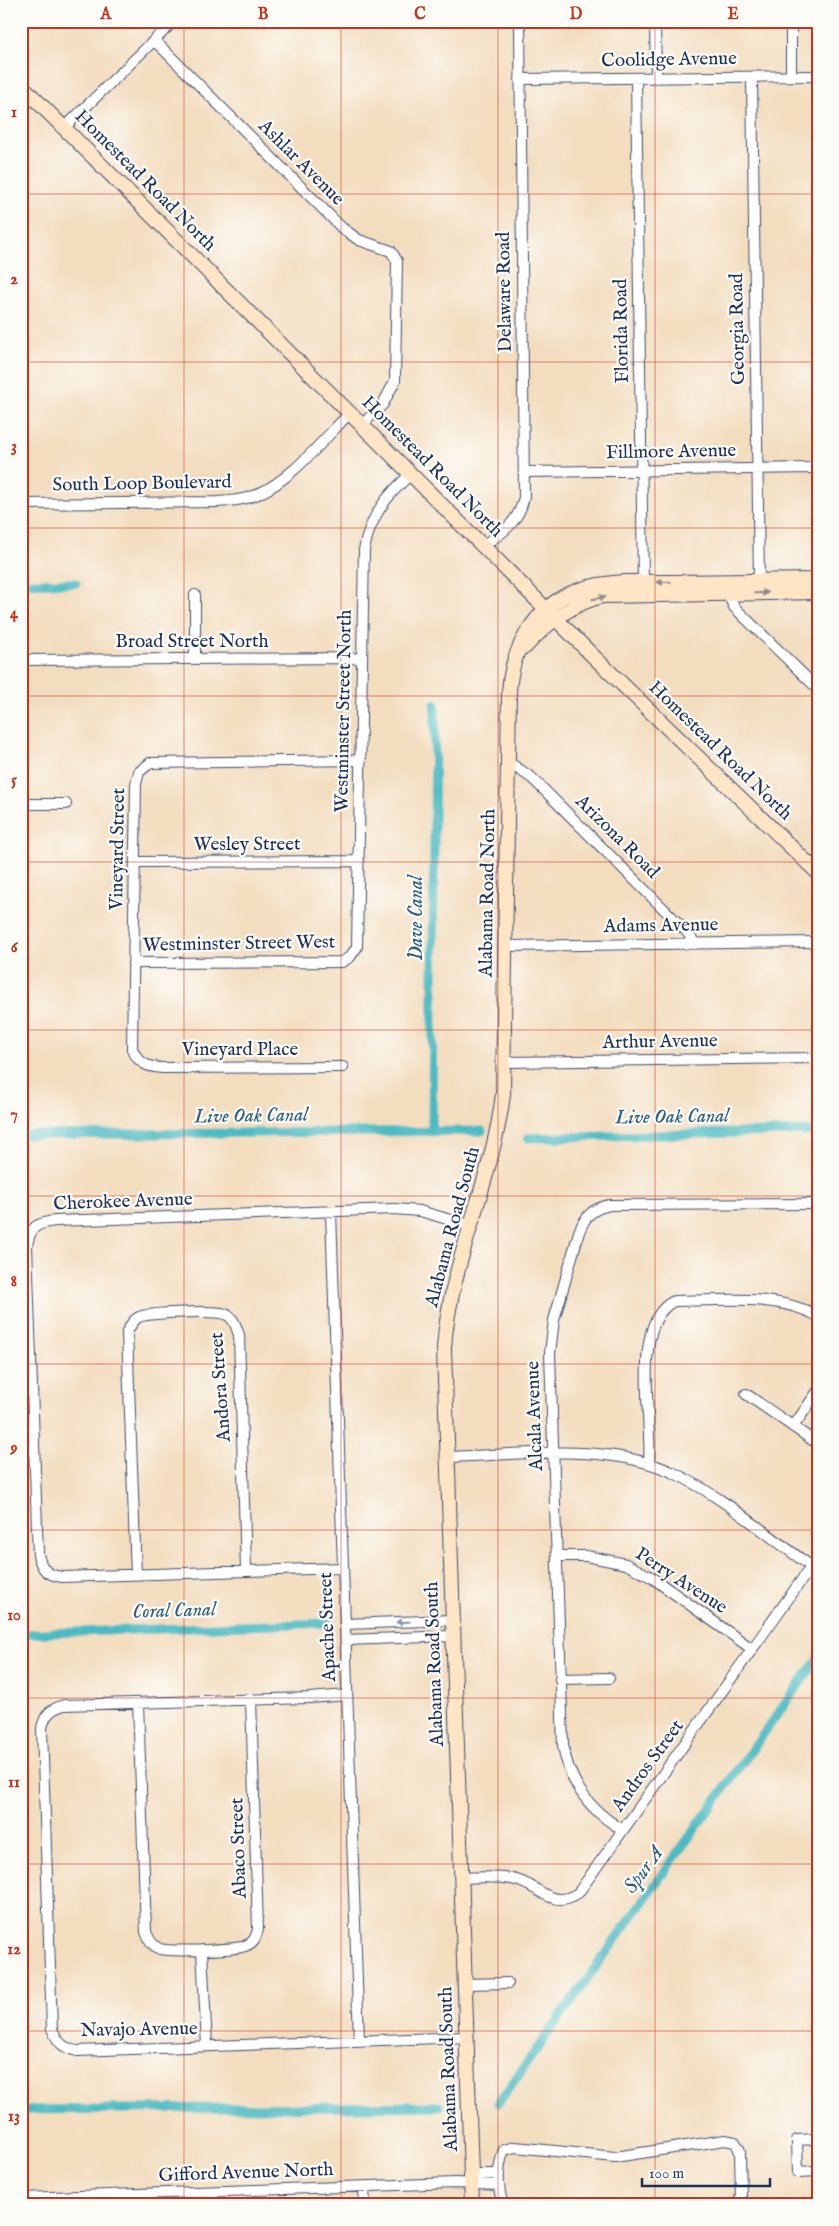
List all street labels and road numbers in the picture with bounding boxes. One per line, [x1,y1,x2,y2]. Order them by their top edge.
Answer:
street label: Coolidge Avenue [601,47,737,73]
street label: Homestead Road North [69,105,221,257]
street label: Ashlar Avenue [252,114,349,211]
street label: Delaware Road [492,231,518,353]
street label: Georgia Road [725,272,751,385]
street label: Florida Road [609,278,635,384]
street label: Homestead Road North [356,391,508,543]
street label: Fillmore Avenue [606,439,737,465]
street label: South Loop Boulevard [52,470,233,498]
street label: Westminster Street North [330,609,358,813]
street label: Broad Street North [115,630,269,654]
street label: Homestead Road North [643,676,797,826]
street label: Vineyard Street [105,787,131,911]
street label: Arizona Road [569,789,665,885]
street label: Alabama Road North [475,809,501,978]
street label: Wesley Street [193,833,301,857]
street label: Adams Avenue [602,913,719,939]
street label: Westminster Street West [143,930,336,958]
street label: Arthur Avenue [601,1029,718,1055]
street label: Vineyard Place [181,1038,298,1062]
street label: Alabama Road South [420,1144,486,1311]
street label: Cherokee Avenue [53,1188,193,1216]
street label: Andora Street [205,1331,237,1444]
street label: Alcala Avenue [521,1360,549,1472]
street label: Perry Avenue [630,1542,732,1620]
street label: Apache Street [314,1571,342,1683]
street label: Alabama Road South [420,1581,450,1748]
street label: Andros Street [606,1715,690,1818]
street label: Abaco Street [225,1797,253,1900]
street label: Alabama Road South [434,1986,464,2153]
street label: Navajo Avenue [80,2017,198,2043]
street label: Gifford Avenue North [158,2158,334,2188]

